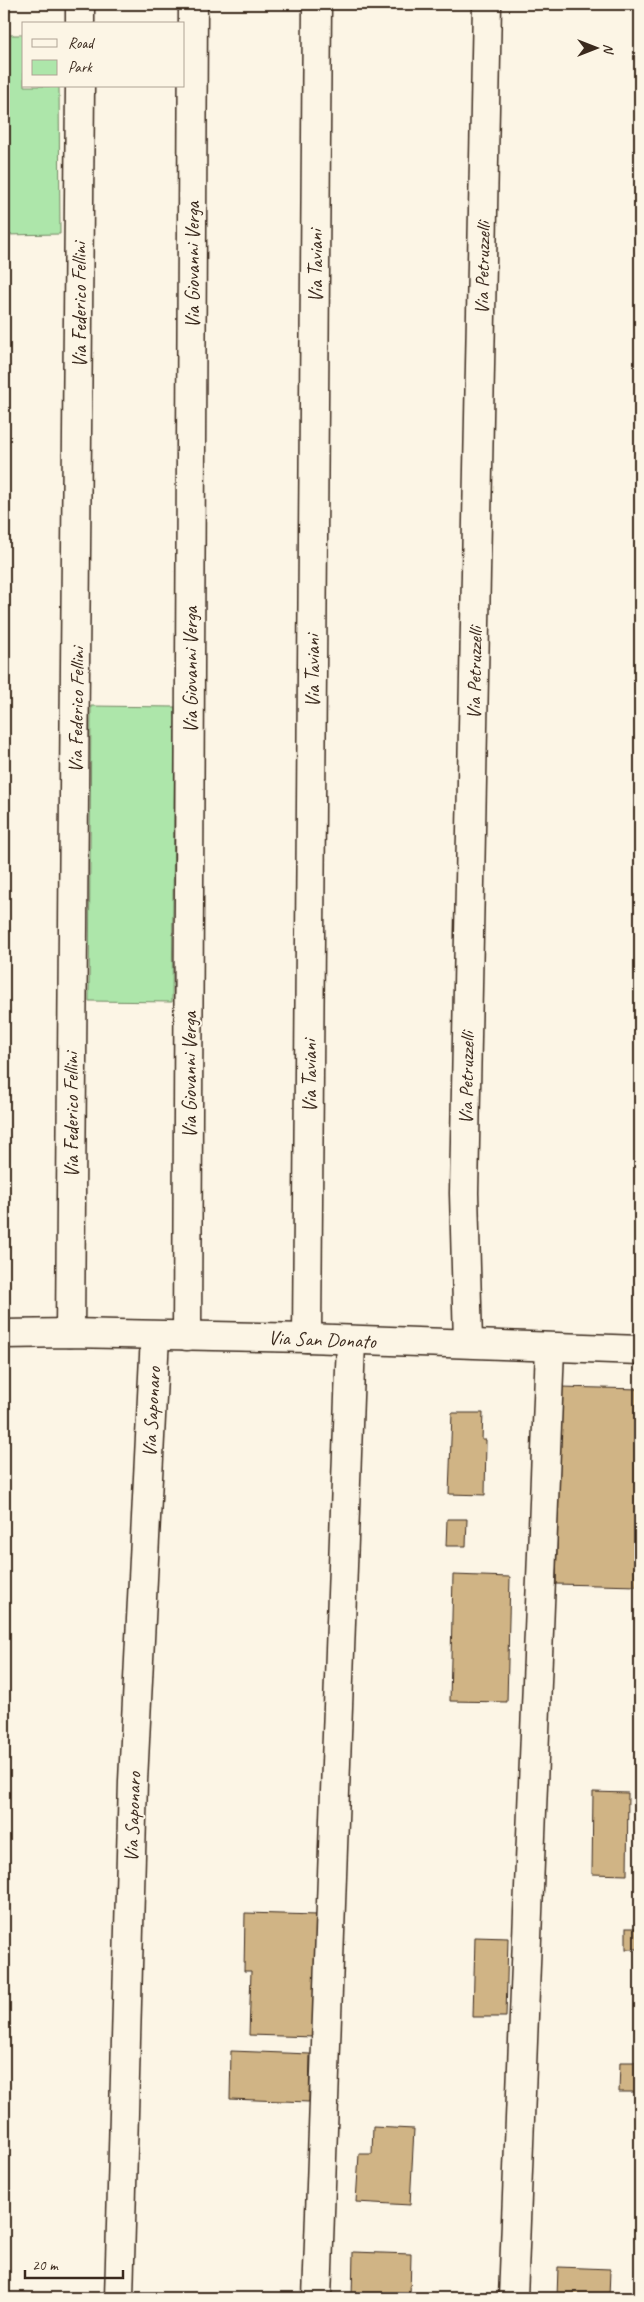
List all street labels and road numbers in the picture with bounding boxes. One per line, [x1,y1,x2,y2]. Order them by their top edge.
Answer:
street label: Via Giovanni Verga [180,200,205,328]
street label: Via Petruzzelli [469,219,496,315]
street label: Via Taviani [303,227,328,303]
street label: Via Federico Fellini [67,240,92,368]
street label: Via Giovanni Verga [178,605,203,733]
street label: Via Petruzzelli [461,624,488,720]
street label: Via Taviani [300,632,325,708]
street label: Via Federico Fellini [63,645,90,773]
street label: Via Giovanni Verga [177,1010,202,1138]
street label: Via Petruzzelli [453,1029,480,1125]
street label: Via Taviani [297,1037,322,1113]
street label: Via Federico Fellini [59,1050,84,1178]
street label: Via San Donato [268,1325,377,1354]
street label: Via Saponaro [137,1365,166,1458]
street label: Via Saponaro [118,1771,147,1863]

